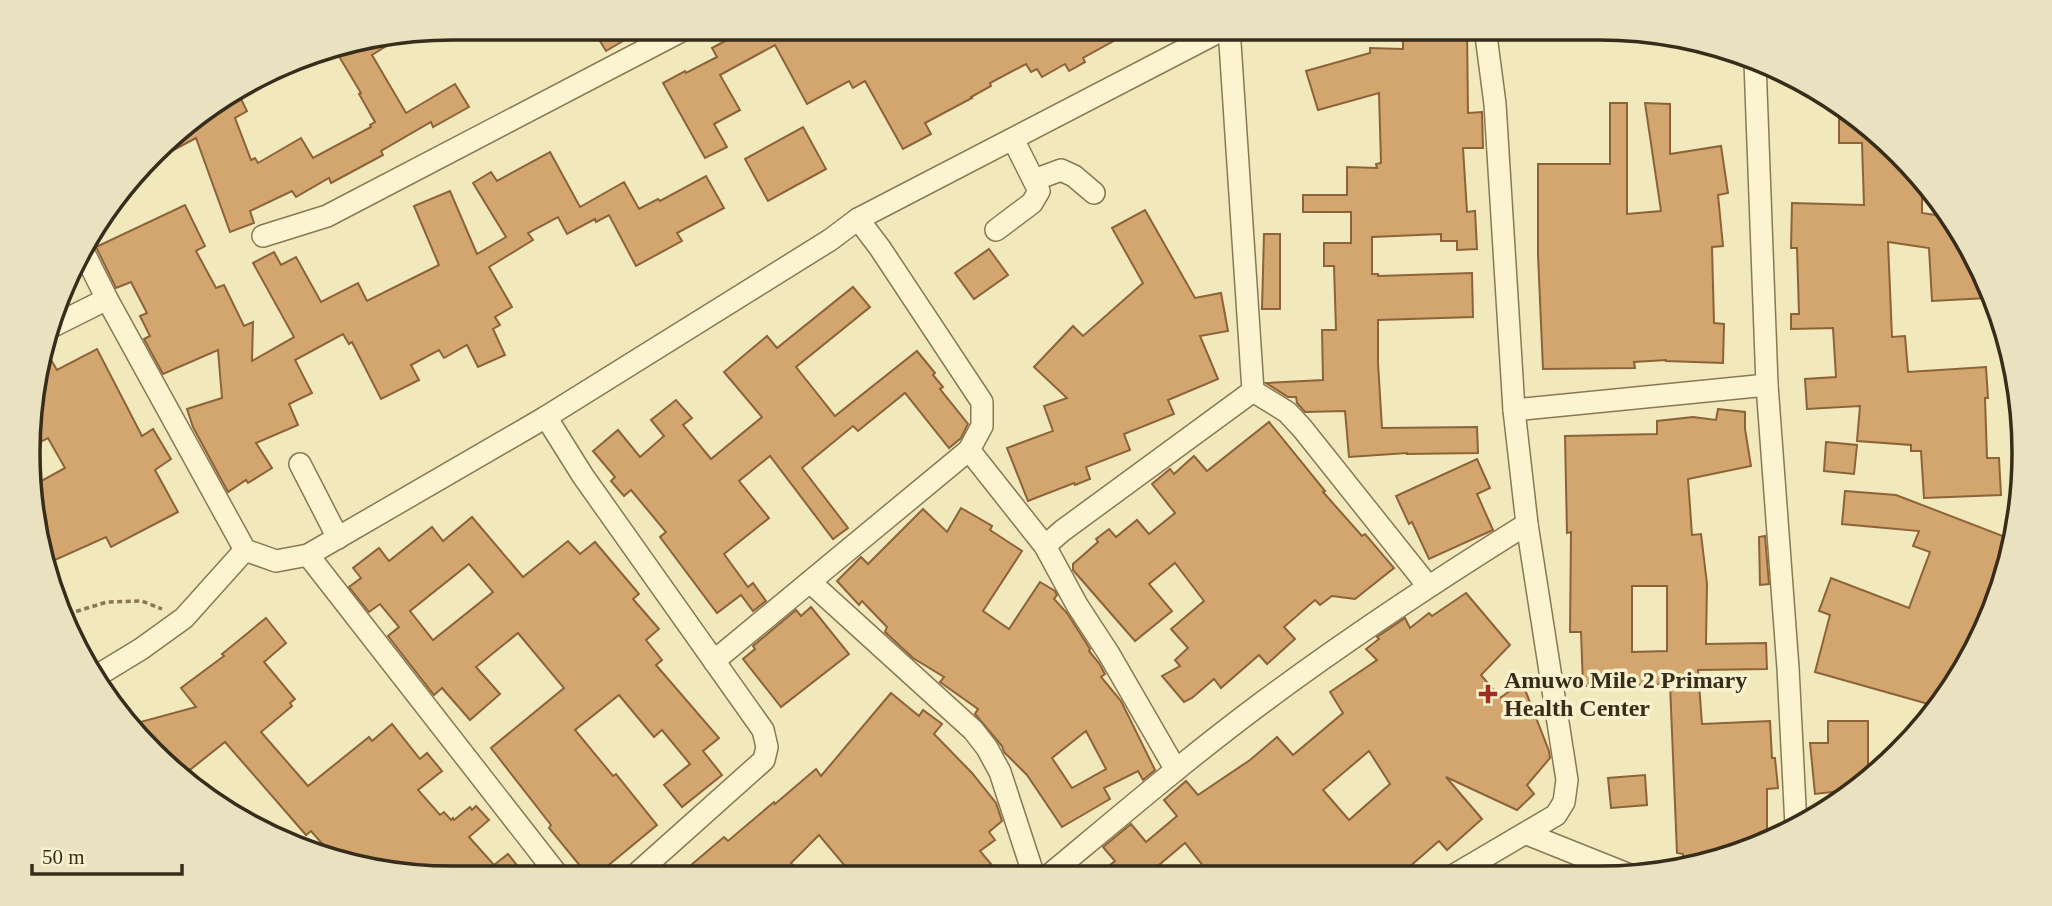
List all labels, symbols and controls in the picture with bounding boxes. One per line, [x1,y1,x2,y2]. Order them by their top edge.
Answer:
place label: Amuwo Mile 2 Primary Health Center [1504,667,1747,721]
marker: Amuwo Mile 2 Primary Health Center [1478,684,1498,704]
scale bar [32,832,182,876]
text: 50 m [42,845,85,869]

